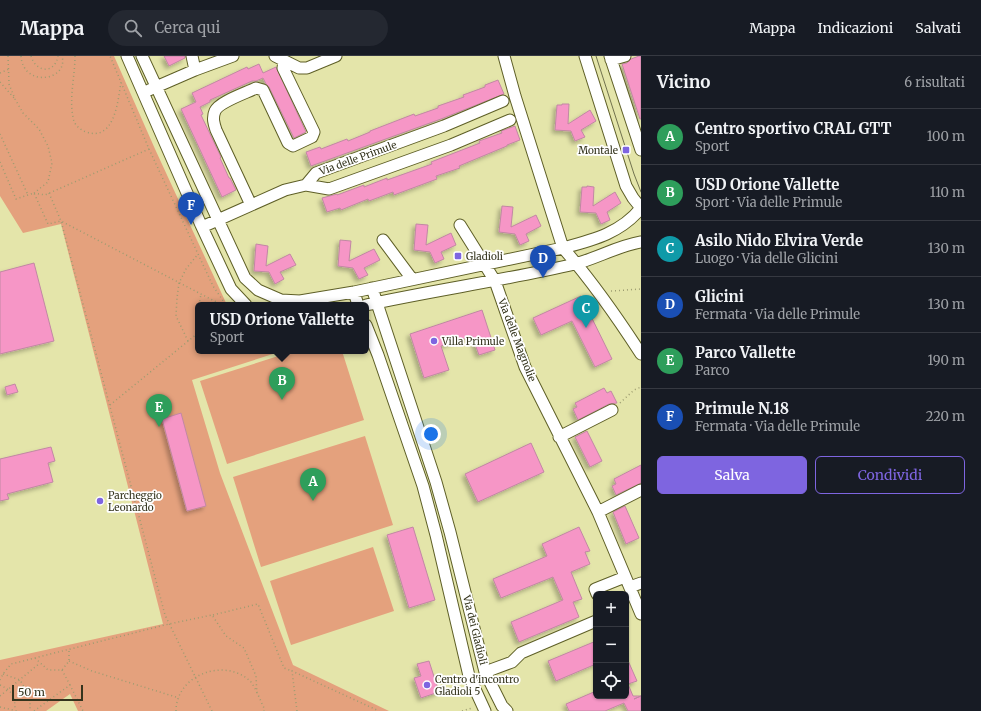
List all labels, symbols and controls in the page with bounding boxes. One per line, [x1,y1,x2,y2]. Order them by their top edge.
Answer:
search box [108,10,388,46]
text: Mappa [20,16,84,40]
icon: search [122,17,144,39]
text: Cerca qui [154,18,220,37]
text: Mappa [749,19,795,37]
text: Indicazioni [817,19,893,37]
text: Salvati [915,19,961,37]
text: Vicino [657,71,710,93]
text: 6 risultati [904,74,965,91]
text: Centro sportivo CRAL GTT [695,119,892,138]
text: A [665,128,675,145]
text: 100 m [927,128,965,145]
street label: Via delle Primule [317,138,398,178]
text: Sport [695,138,729,155]
place label: Montale [578,144,618,157]
marker: Montale [621,145,631,155]
text: USD Orione Vallette [695,175,839,194]
text: B [665,184,675,201]
text: 110 m [930,184,965,201]
pin: F [178,192,204,225]
text: Sport · Via delle Primule [695,194,842,211]
text: Asilo Nido Elvira Verde [695,231,863,250]
text: C [666,240,674,257]
text: 130 m [928,240,965,257]
pin: D [530,245,556,278]
place label: Gladioli [466,250,503,263]
text: Luogo · Via delle Glicini [695,250,838,267]
marker: Gladioli [453,251,463,261]
text: Glicini [695,287,744,306]
pin: C [573,295,599,328]
street label: Via delle Magnolie [495,296,539,383]
text: D [665,296,675,313]
text: 130 m [928,296,965,313]
popup [195,302,369,354]
text: Fermata · Via delle Primule [695,306,860,323]
text: USD Orione Vallette [210,310,354,329]
text: Sport [210,329,244,346]
place label: Villa Primule [441,335,504,348]
marker: Villa Primule [429,336,439,346]
text: Parco Vallette [695,343,796,362]
text: E [666,352,674,369]
text: 190 m [928,352,965,369]
text: Parco [695,362,730,379]
pin: B [269,367,295,400]
pin: E [146,394,172,427]
text: Primule N.18 [695,399,789,418]
text: F [666,408,674,425]
text: 220 m [926,408,965,425]
text: Fermata · Via delle Primule [695,418,860,435]
your location [421,424,441,444]
button: Salva [657,456,807,494]
button: Condividi [815,456,965,494]
pin: A [300,468,326,501]
place label: Parcheggio Leonardo [108,489,162,514]
marker: Parcheggio Leonardo [95,496,105,506]
map controls [593,591,629,699]
button: + [593,591,629,627]
street label: Via dei Gladioli [460,593,490,666]
button: − [593,627,629,663]
button: locate [593,663,629,699]
place label: Centro d'incontro Gladioli 5 [435,673,519,698]
marker: Centro d'incontro Gladioli 5 [422,680,432,690]
scale bar [12,683,83,702]
text: 50 m [18,685,45,699]

